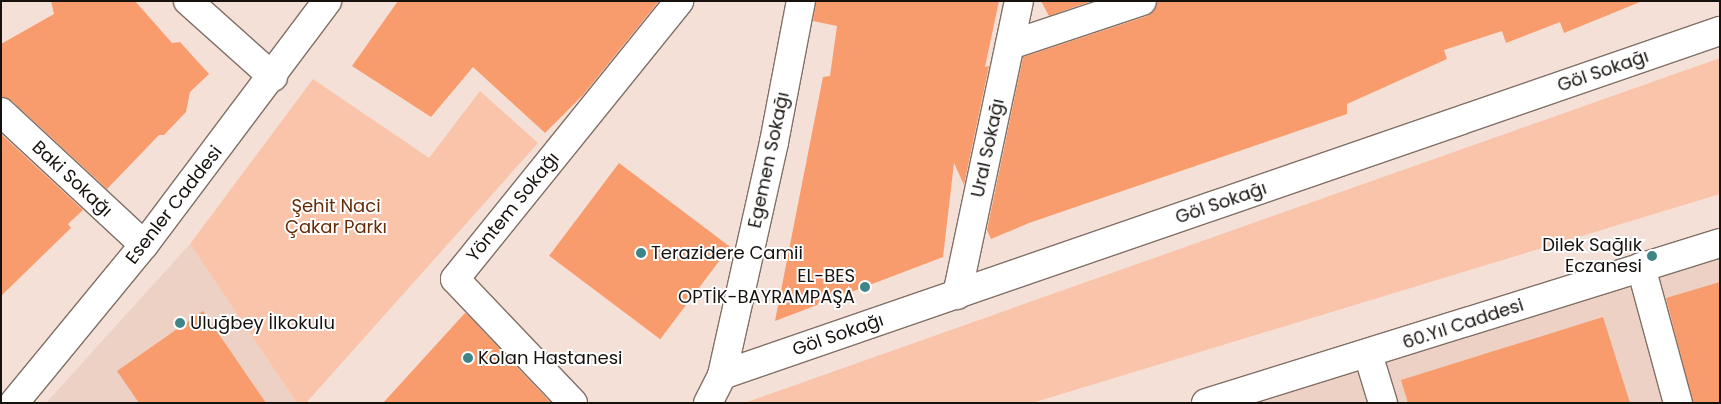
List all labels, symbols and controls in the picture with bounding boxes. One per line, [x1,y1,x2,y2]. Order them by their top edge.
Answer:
street label: Göl Sokağı [1555,45,1651,97]
street label: Egemen Sokağı [744,90,794,230]
street label: Ural Sokağı [967,97,1009,199]
street label: Baki Sokağı [27,136,117,222]
street label: Esenler Caddesi [121,142,227,268]
street label: Yöntem Sokağı [462,148,564,266]
street label: Göl Sokağı [1173,177,1269,229]
park label: Şehit Naci Çakar Parkı [285,196,387,238]
place label: Dilek Sağlık Eczanesi [1542,235,1642,278]
place label: Terazidere Camii [651,242,803,264]
marker: Terazidere Camii [635,247,647,259]
marker: Dilek Sağlık Eczanesi [1646,250,1658,262]
place label: EL-BES OPTİK-BAYRAMPAŞA [678,266,855,308]
marker: EL-BES OPTİK-BAYRAMPAŞA [859,281,871,293]
street label: 60.Yıl Caddesi [1400,294,1526,354]
street label: Göl Sokağı [790,309,886,361]
place label: Uluğbey İlkokulu [190,312,335,334]
marker: Uluğbey İlkokulu [174,317,186,329]
place label: Kolan Hastanesi [478,347,622,369]
marker: Kolan Hastanesi [462,352,474,364]

